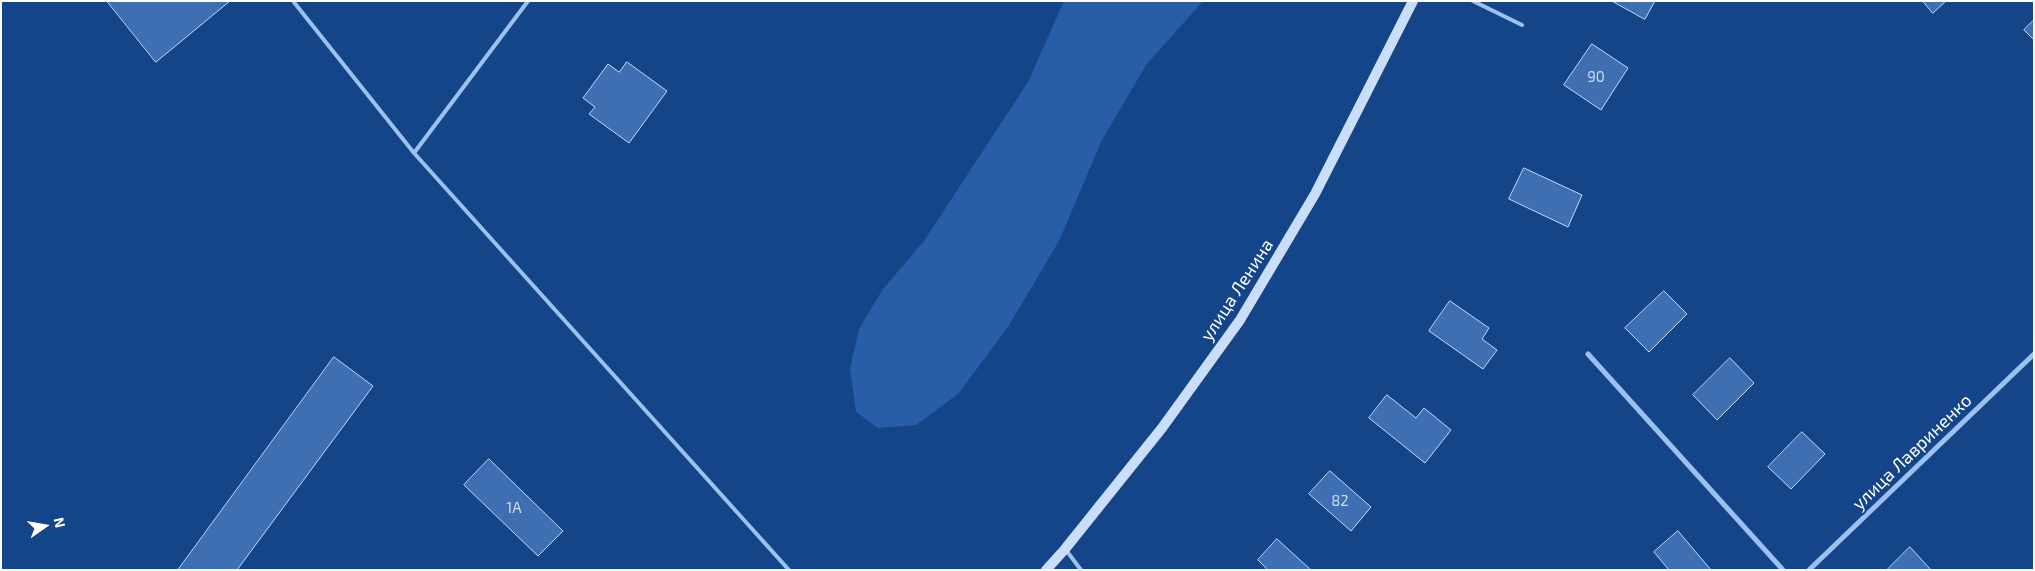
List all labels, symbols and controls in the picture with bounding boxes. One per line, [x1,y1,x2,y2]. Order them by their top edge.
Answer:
house number: 90 [1587,68,1605,86]
street label: улица Ленина [1196,235,1278,345]
street label: улица Лавриненко [1848,390,1976,514]
house number: 82 [1331,492,1349,510]
house number: 1А [506,499,522,517]
north arrow [20,501,70,551]
text: N [51,516,70,529]

